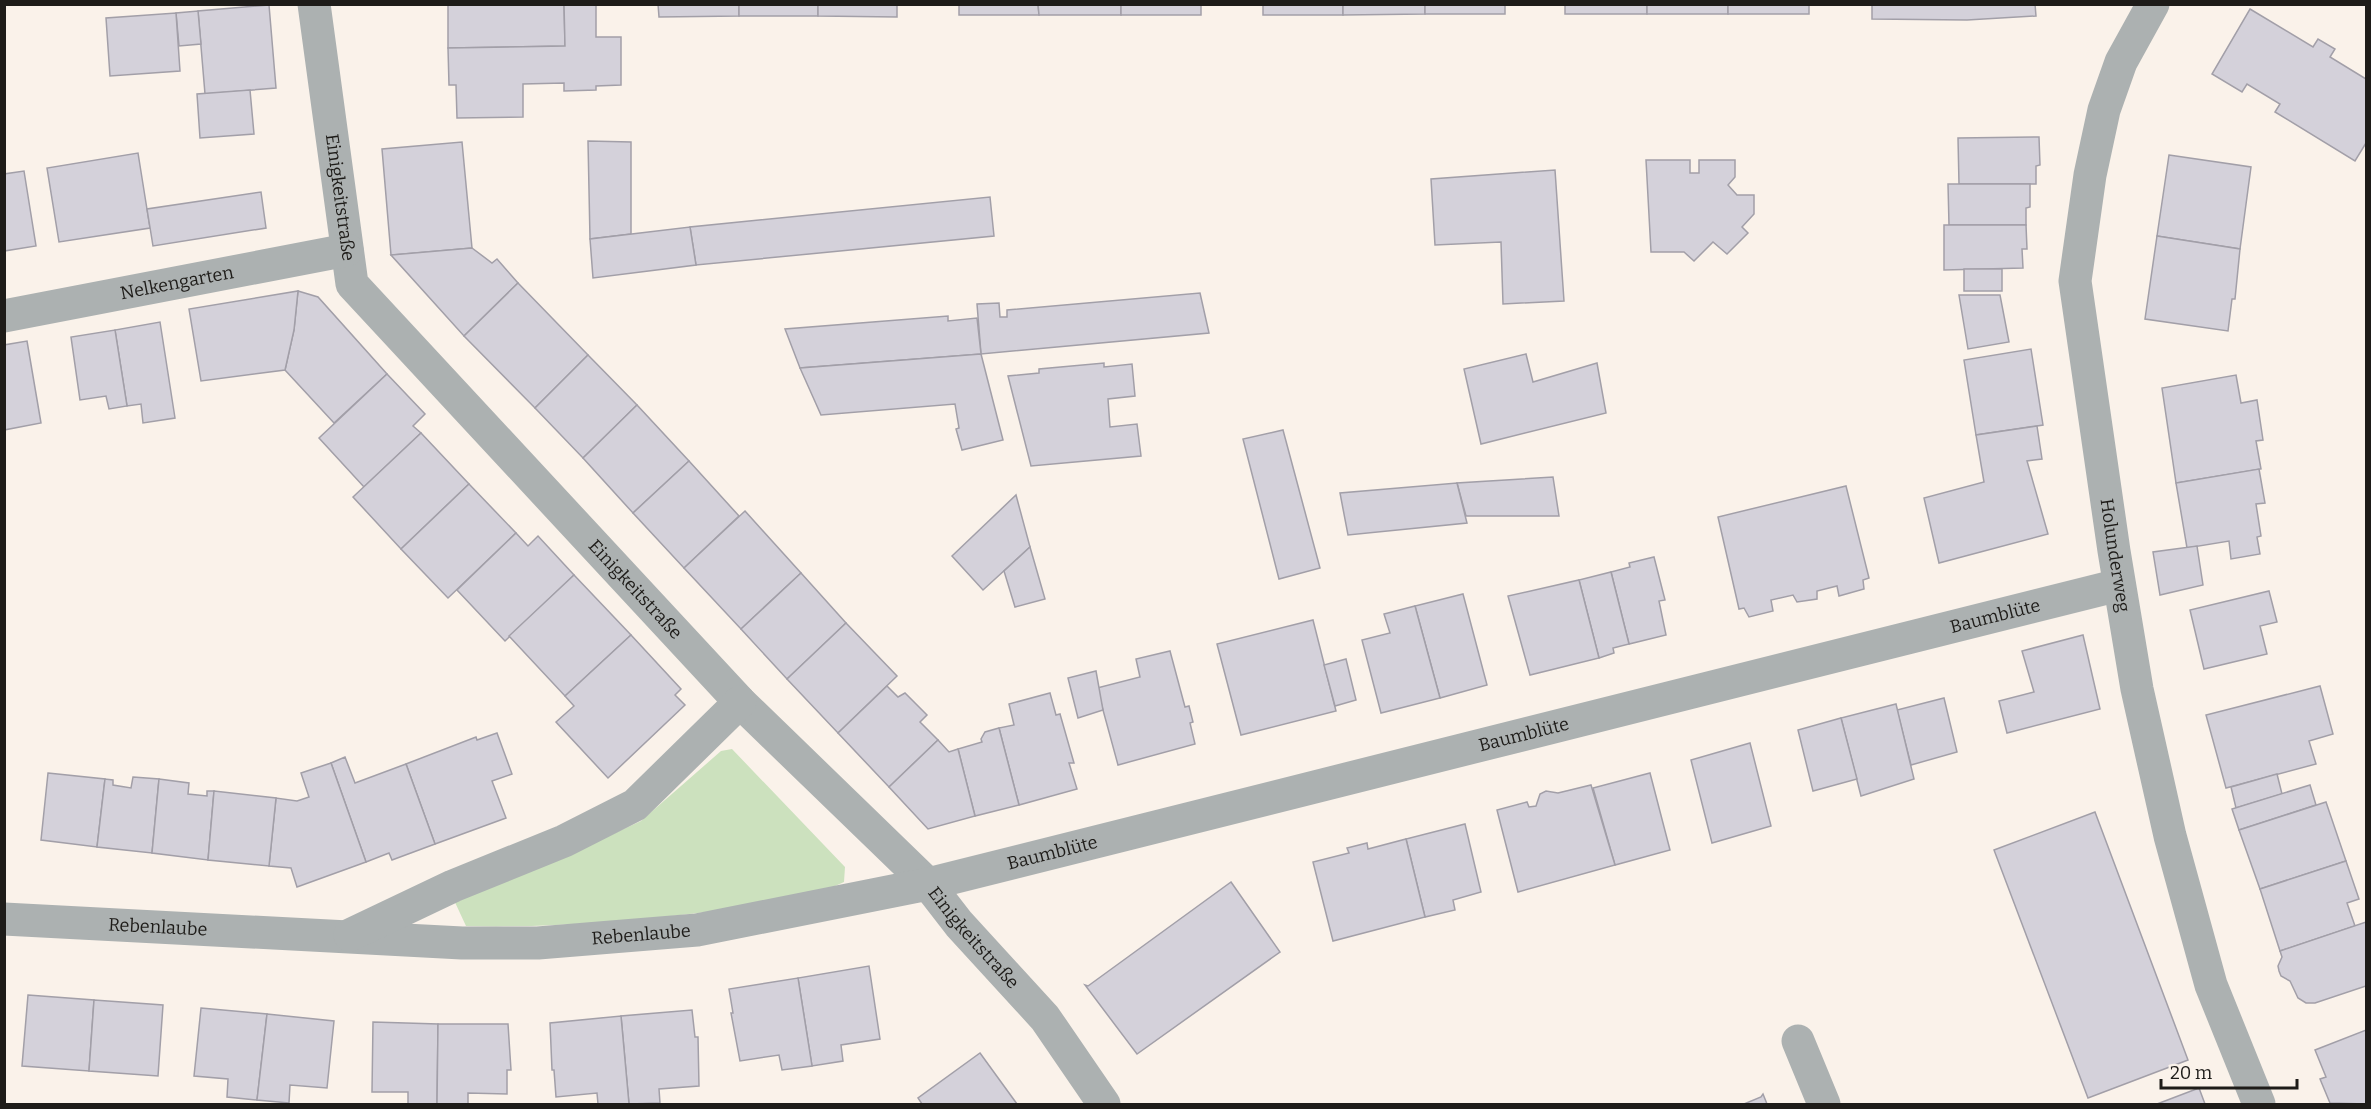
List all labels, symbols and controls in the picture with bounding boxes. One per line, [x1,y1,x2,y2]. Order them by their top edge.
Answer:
street label: Einigkeitstraße [321,132,360,262]
street label: Nelkengarten [118,261,236,304]
street label: Holunderweg [2096,497,2135,614]
street label: Einigkeitstraße [584,535,687,644]
street label: Baumblüte [1948,594,2043,638]
street label: Baumblüte [1476,713,1571,756]
street label: Baumblüte [1005,831,1100,875]
street label: Einigkeitstraße [923,882,1024,993]
street label: Rebenlaube [108,913,208,941]
street label: Rebenlaube [591,920,691,950]
scale bar [2161,1052,2298,1090]
text: 20 m [2170,1062,2212,1084]

